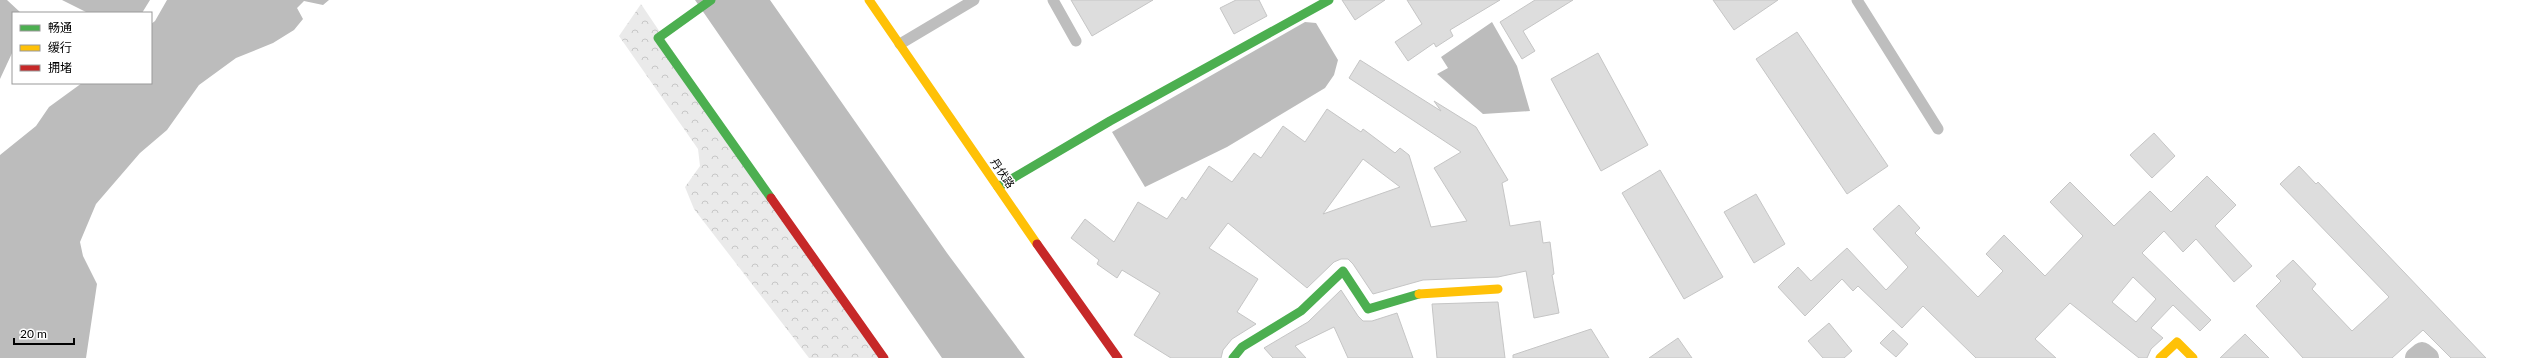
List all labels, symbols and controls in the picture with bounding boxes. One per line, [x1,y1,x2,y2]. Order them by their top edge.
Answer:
legend [12,12,152,84]
text: 畅通 [48,20,72,35]
text: 缓行 [48,40,72,55]
text: 拥堵 [48,60,72,75]
street label: 丹伏路 [988,156,1018,190]
scale bar [14,320,74,346]
text: 20 m [20,326,47,341]

